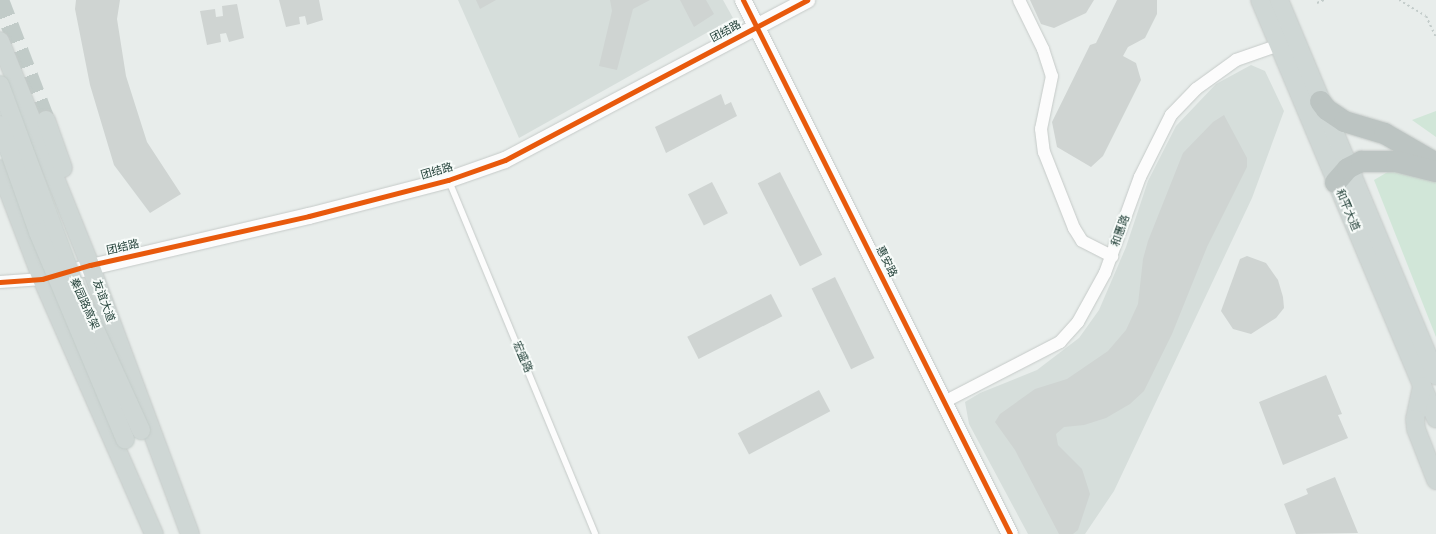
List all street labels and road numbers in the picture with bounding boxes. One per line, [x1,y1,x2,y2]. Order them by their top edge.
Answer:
street label: 团结路 [708,18,744,46]
street label: 团结路 [419,161,455,183]
street label: 和平大道 [1332,187,1362,233]
street label: 和惠路 [1109,213,1133,249]
street label: 团结路 [105,238,141,258]
street label: 惠安路 [873,244,899,280]
street label: 秦园路高架 [67,276,101,332]
street label: 友谊大道 [89,278,117,324]
street label: 宏盛路 [509,339,535,375]

